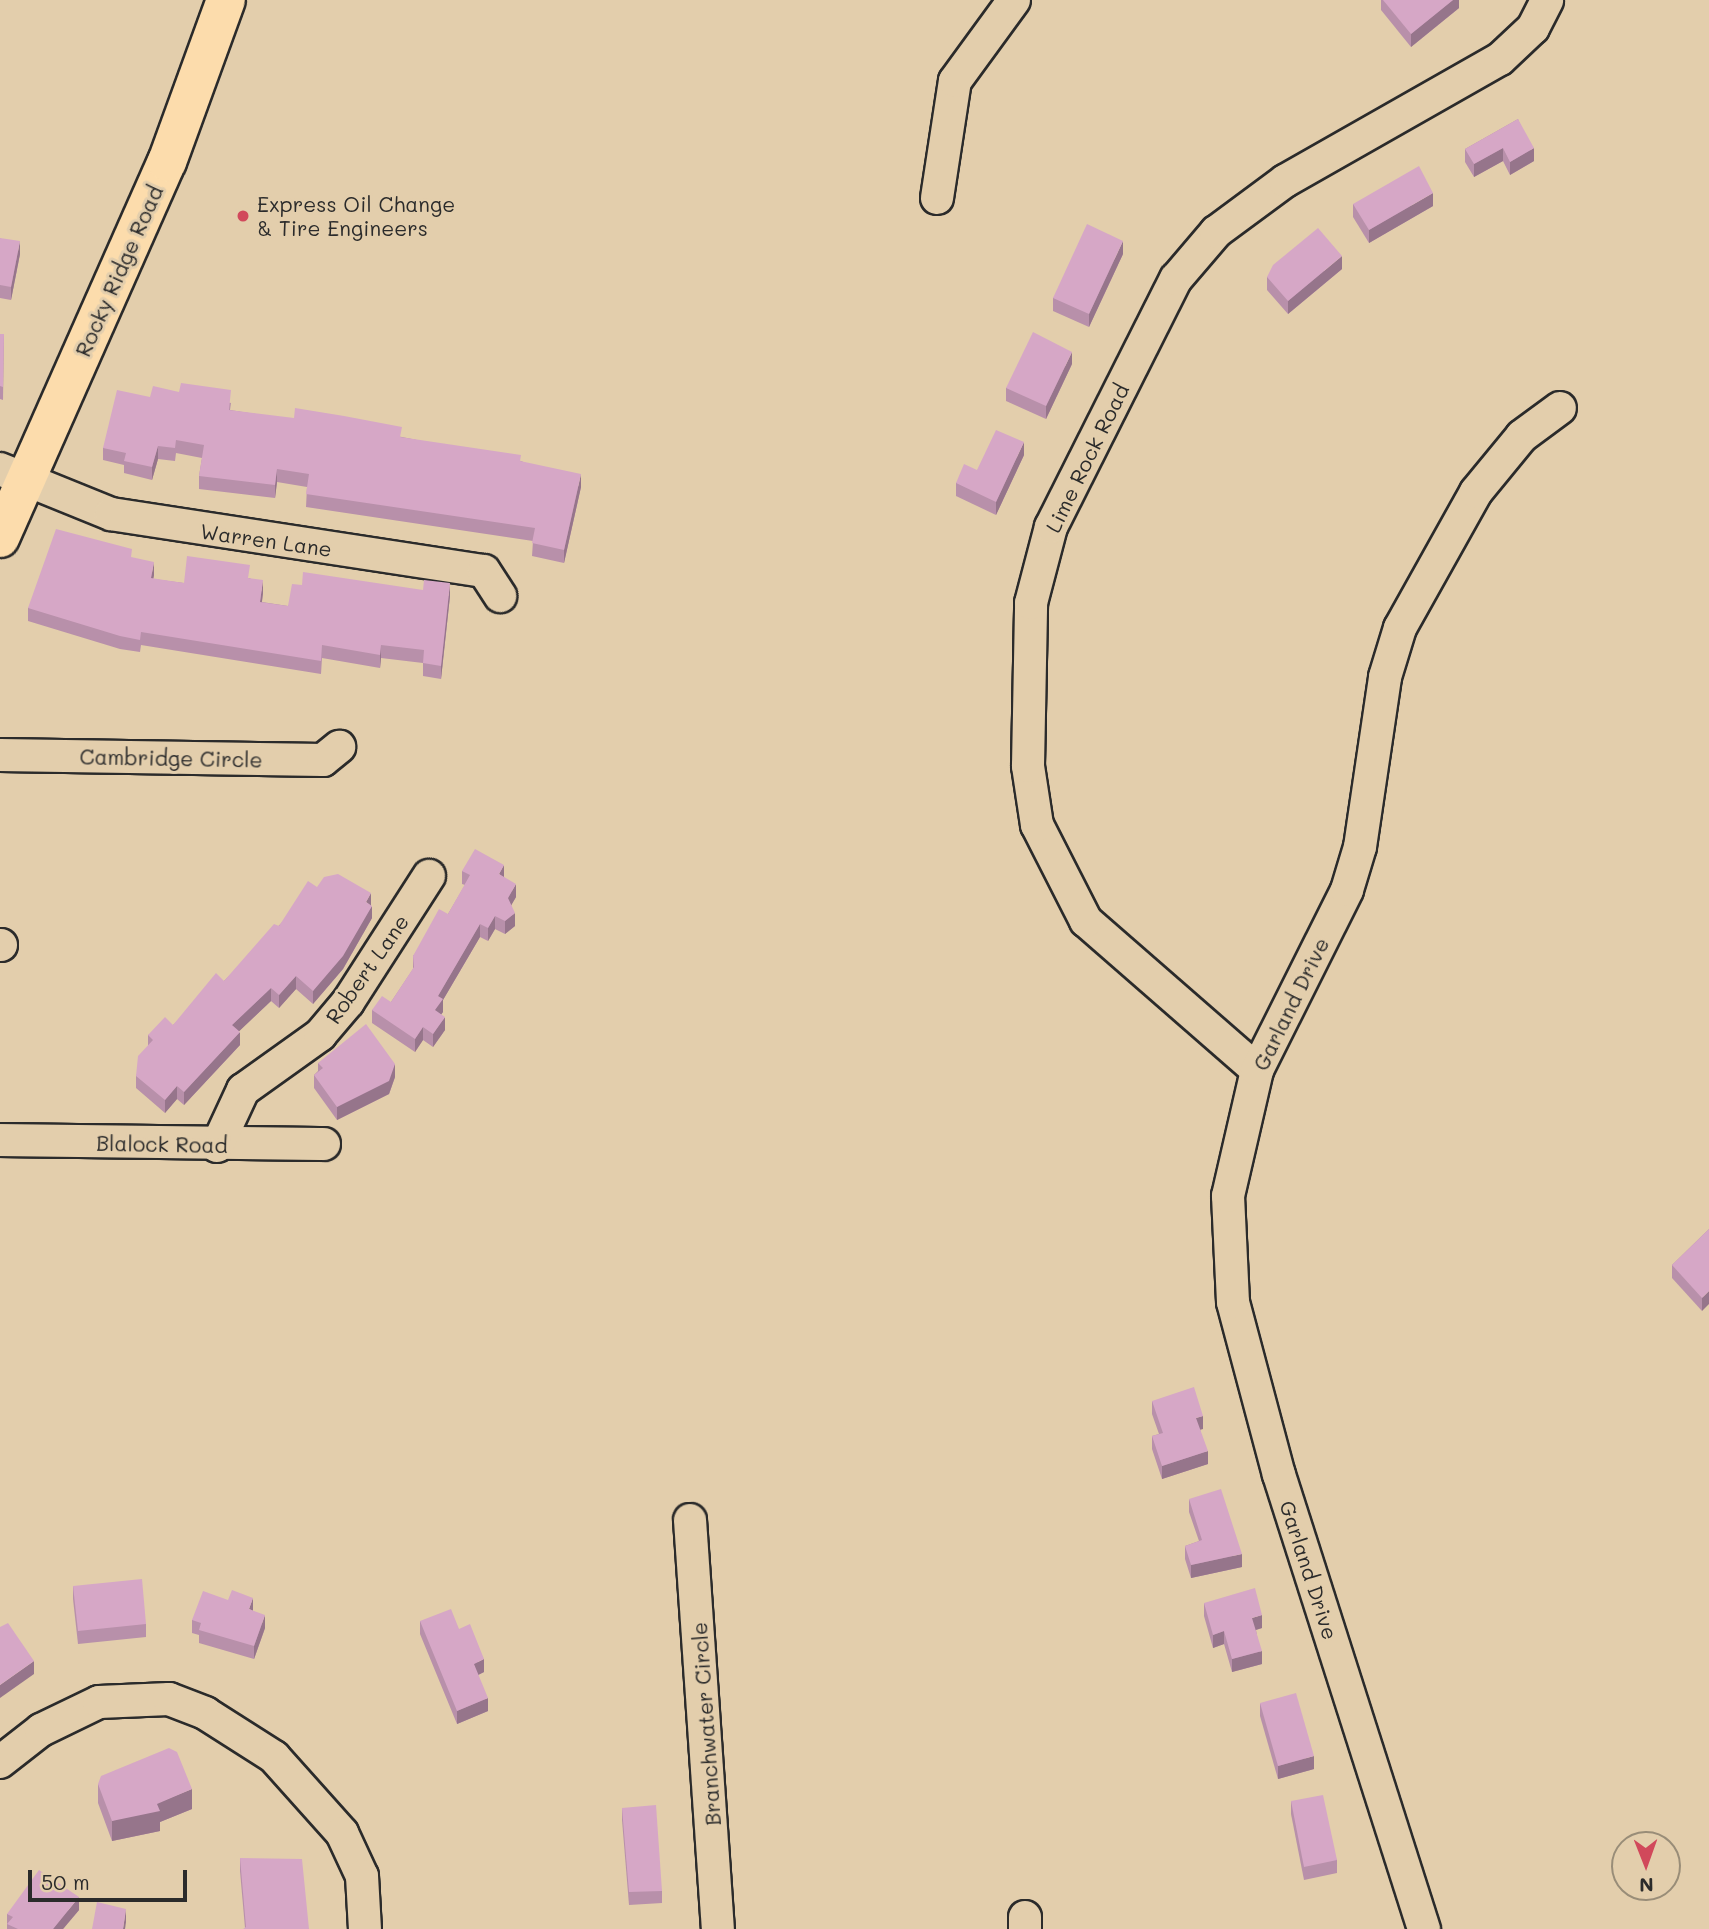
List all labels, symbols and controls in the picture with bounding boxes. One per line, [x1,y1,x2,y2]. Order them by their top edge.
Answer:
street label: Rocky Ridge Road [70,182,168,360]
place label: Express Oil Change & Tire Engineers [257,191,455,241]
marker: Express Oil Change & Tire Engineers [235,208,251,224]
street label: Lime Rock Road [1040,380,1134,536]
street label: Warren Lane [199,518,333,562]
street label: Cambridge Circle [79,744,263,772]
street label: Robert Lane [320,910,414,1028]
street label: Garland Drive [1248,933,1334,1075]
street label: Blalock Road [96,1130,228,1158]
street label: Garland Drive [1275,1497,1343,1643]
street label: Branchwater Circle [686,1621,726,1827]
north arrow [1611,1831,1681,1901]
scale bar [32,1856,191,1900]
text: 50 m [41,1868,90,1895]
text: N [1639,1873,1654,1898]

